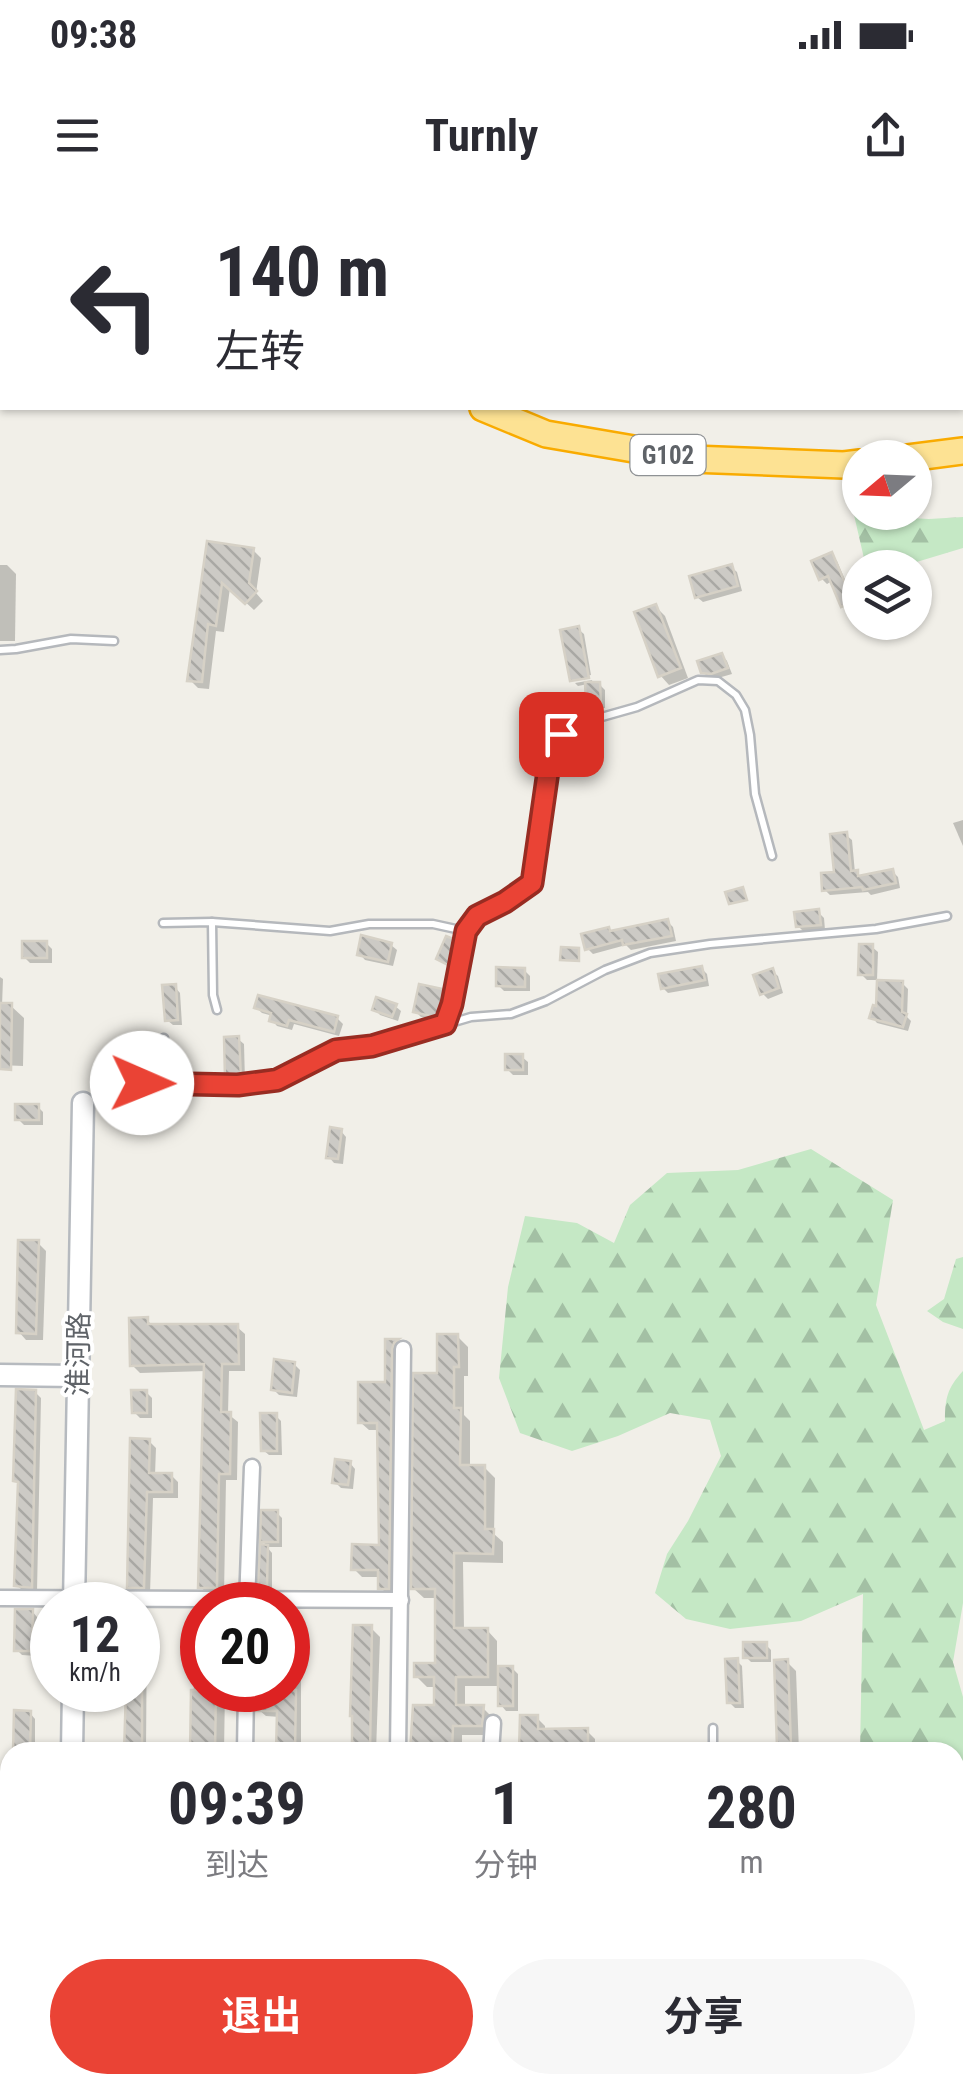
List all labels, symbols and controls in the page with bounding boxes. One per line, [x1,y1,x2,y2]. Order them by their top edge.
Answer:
text: 09:38 [50,13,137,57]
icon: menu [50,108,105,163]
icon: share [858,108,913,163]
text: Turnly [425,109,538,162]
text: 140 m [215,231,389,313]
icon: left [50,240,180,370]
text: 左转 [215,325,305,378]
road number: G102 [630,435,706,475]
north arrow [842,440,932,530]
map controls [842,440,932,640]
button: layers [842,550,932,640]
pin [519,692,604,777]
icon: arrive [534,707,589,762]
position arrow [90,1031,194,1135]
street label: 淮河路 [61,1312,96,1396]
speed limit sign: 20 [180,1582,310,1712]
text: 12 [70,1606,120,1664]
text: km/h [69,1658,121,1687]
text: 09:39 [168,1768,306,1839]
text: 1 [491,1768,521,1839]
text: 280 [706,1772,797,1843]
text: m [739,1843,763,1881]
text: 到达 [205,1846,269,1884]
text: 分钟 [474,1846,538,1884]
button: 退出 [50,1959,473,2074]
button: 分享 [493,1959,915,2074]

